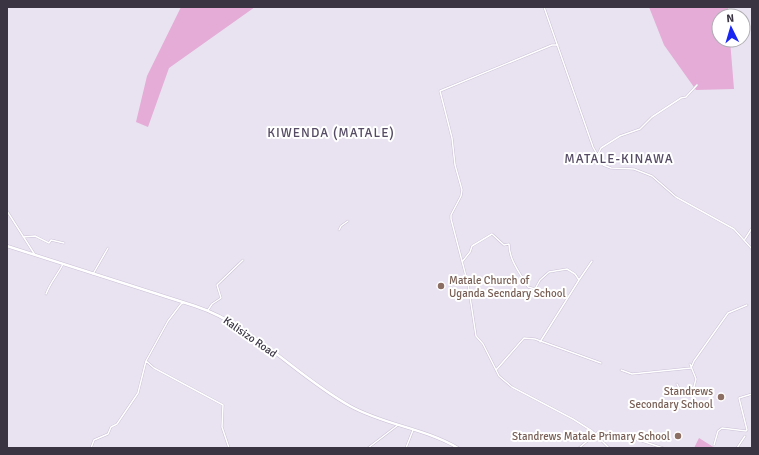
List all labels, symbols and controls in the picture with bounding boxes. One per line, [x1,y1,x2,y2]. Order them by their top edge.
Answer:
north arrow [711,8,751,48]
text: N [726,12,735,25]
district label: KIWENDA (MATALE) [267,125,395,141]
district label: MATALE-KINAWA [564,151,674,167]
place label: Matale Church of Uganda Secndary School [449,274,566,300]
marker: Matale Church of Uganda Secndary School [436,281,446,291]
street label: Kalisizo Road [221,314,279,360]
place label: Standrews Secondary School [629,385,713,411]
marker: Standrews Secondary School [716,392,726,402]
place label: Standrews Matale Primary School [512,430,670,443]
marker: Standrews Matale Primary School [673,431,683,441]

